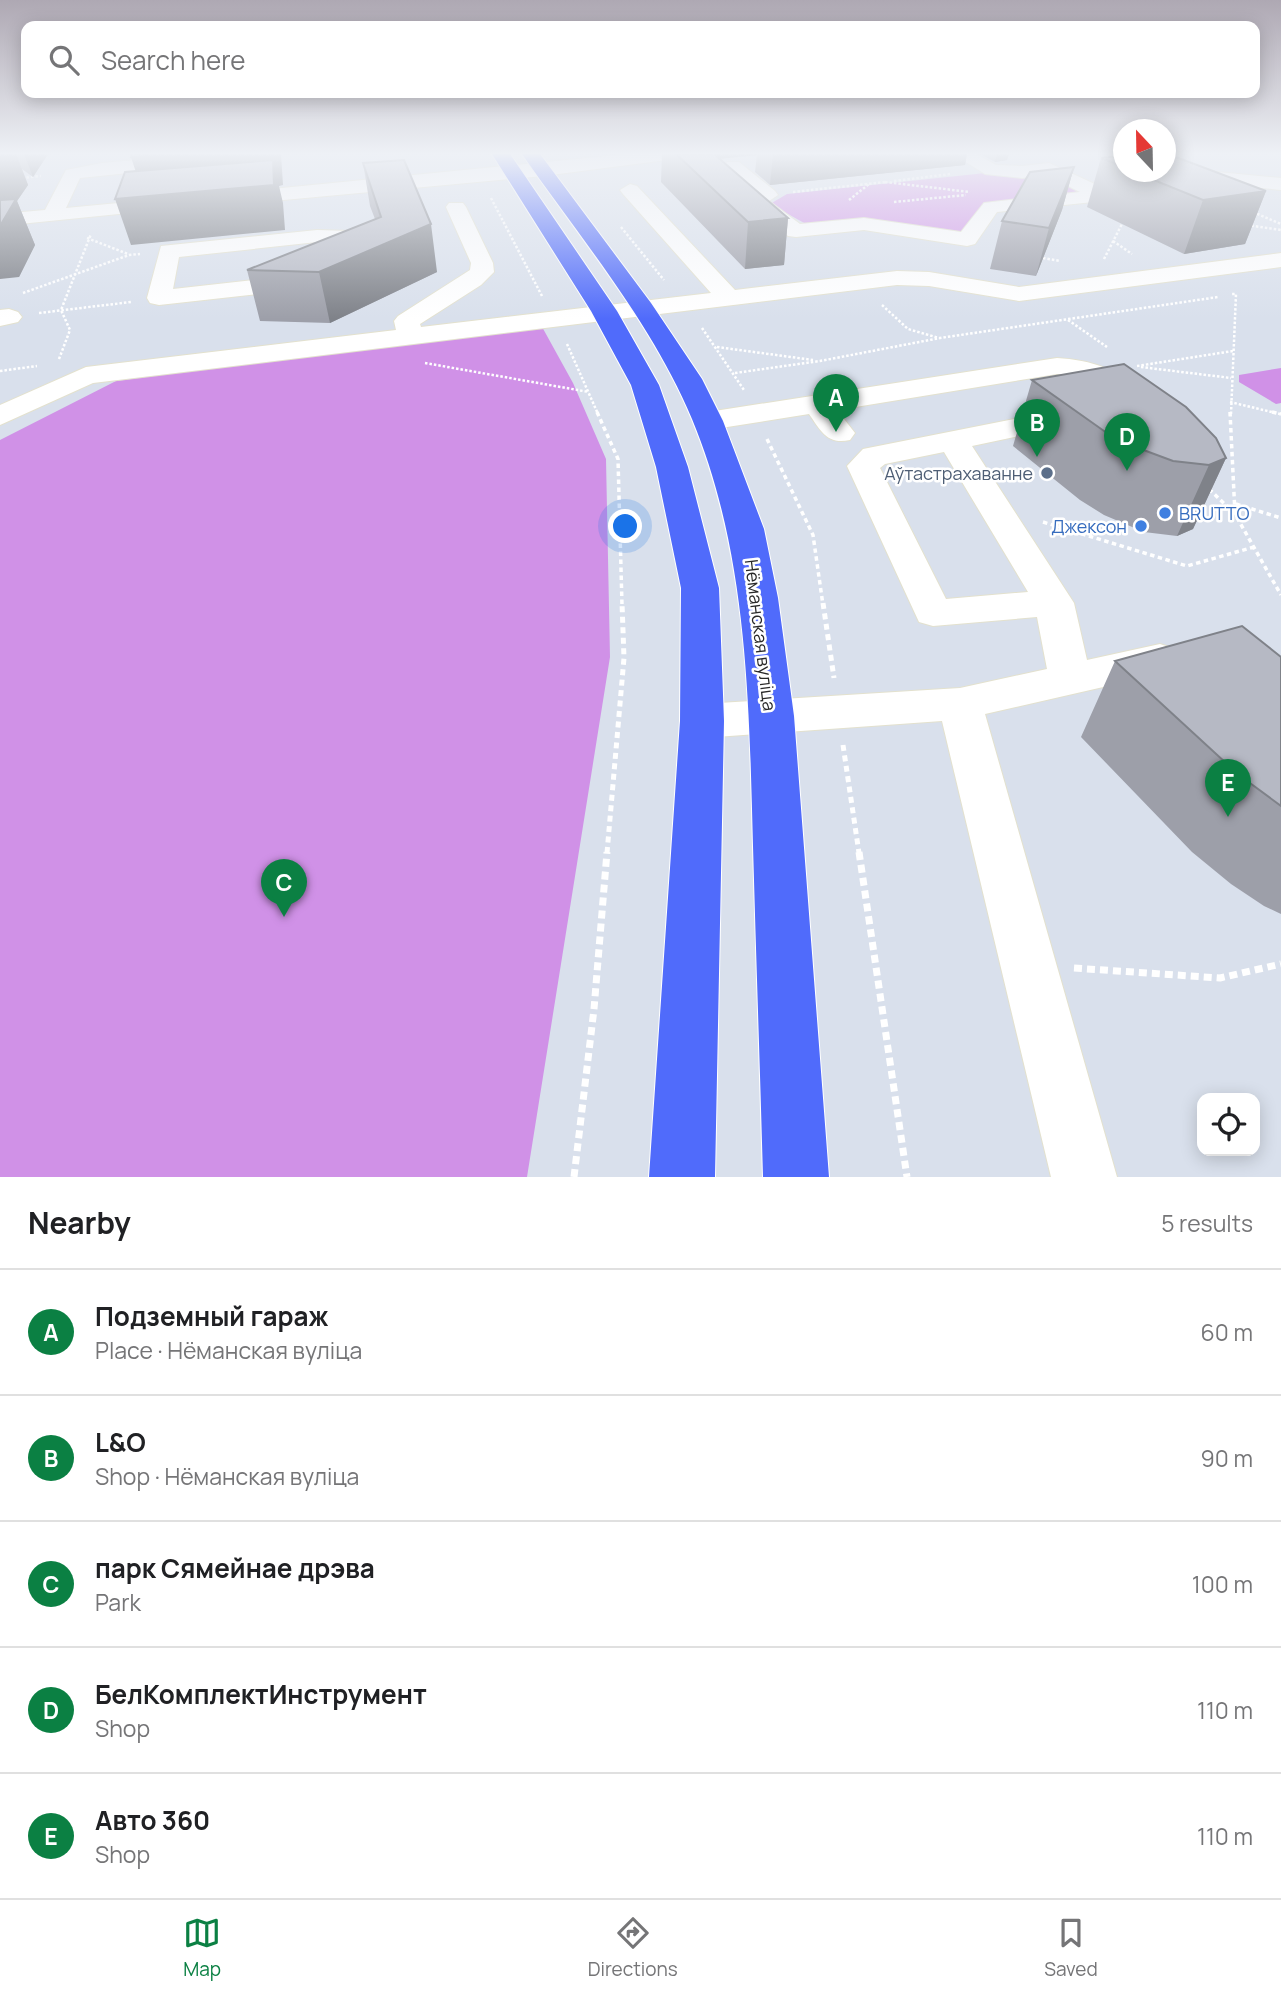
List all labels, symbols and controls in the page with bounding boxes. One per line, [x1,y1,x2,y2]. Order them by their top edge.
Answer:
search box [21,21,1260,98]
icon: search [45,41,83,79]
text: Search here [101,42,246,78]
north arrow [1113,119,1176,182]
pin: A [813,374,859,432]
pin: B [1014,399,1060,457]
pin: D [1104,413,1150,471]
place label: Аўтастрахаванне [884,461,1033,485]
marker: Аўтастрахаванне [1039,465,1055,481]
place label: BRUTTO [1179,501,1250,525]
marker: BRUTTO [1157,505,1173,521]
your location [608,509,642,543]
place label: Джексон [1051,514,1127,538]
marker: Джексон [1133,518,1149,534]
street label: Нёманская вуліца [740,558,782,712]
pin: E [1205,759,1251,817]
pin: C [261,859,307,917]
map controls [1197,1093,1260,1156]
button: locate [1197,1093,1260,1156]
text: Nearby [28,1202,131,1243]
text: 5 results [1161,1207,1253,1239]
text: Подземный гараж [95,1298,328,1334]
text: A [43,1316,59,1348]
text: 60 m [1201,1316,1253,1348]
text: Place · Нёманская вуліца [95,1334,362,1366]
text: L&O [95,1424,146,1460]
text: B [44,1442,58,1474]
text: 90 m [1201,1442,1253,1474]
text: Shop · Нёманская вуліца [95,1460,359,1492]
text: парк Сямейнае дрэва [95,1550,375,1586]
text: C [43,1568,60,1600]
text: 100 m [1192,1568,1253,1600]
text: Park [95,1586,141,1618]
text: БелКомплектИнструмент [95,1676,427,1712]
text: D [43,1694,59,1726]
text: 110 m [1197,1694,1253,1726]
text: Shop [95,1712,150,1744]
text: Авто 360 [95,1802,210,1838]
text: E [44,1820,58,1852]
text: 110 m [1197,1820,1253,1852]
text: Shop [95,1838,150,1870]
tab: Map [183,1914,221,1982]
tab: Directions [588,1914,678,1982]
tab: Saved [1044,1914,1098,1982]

